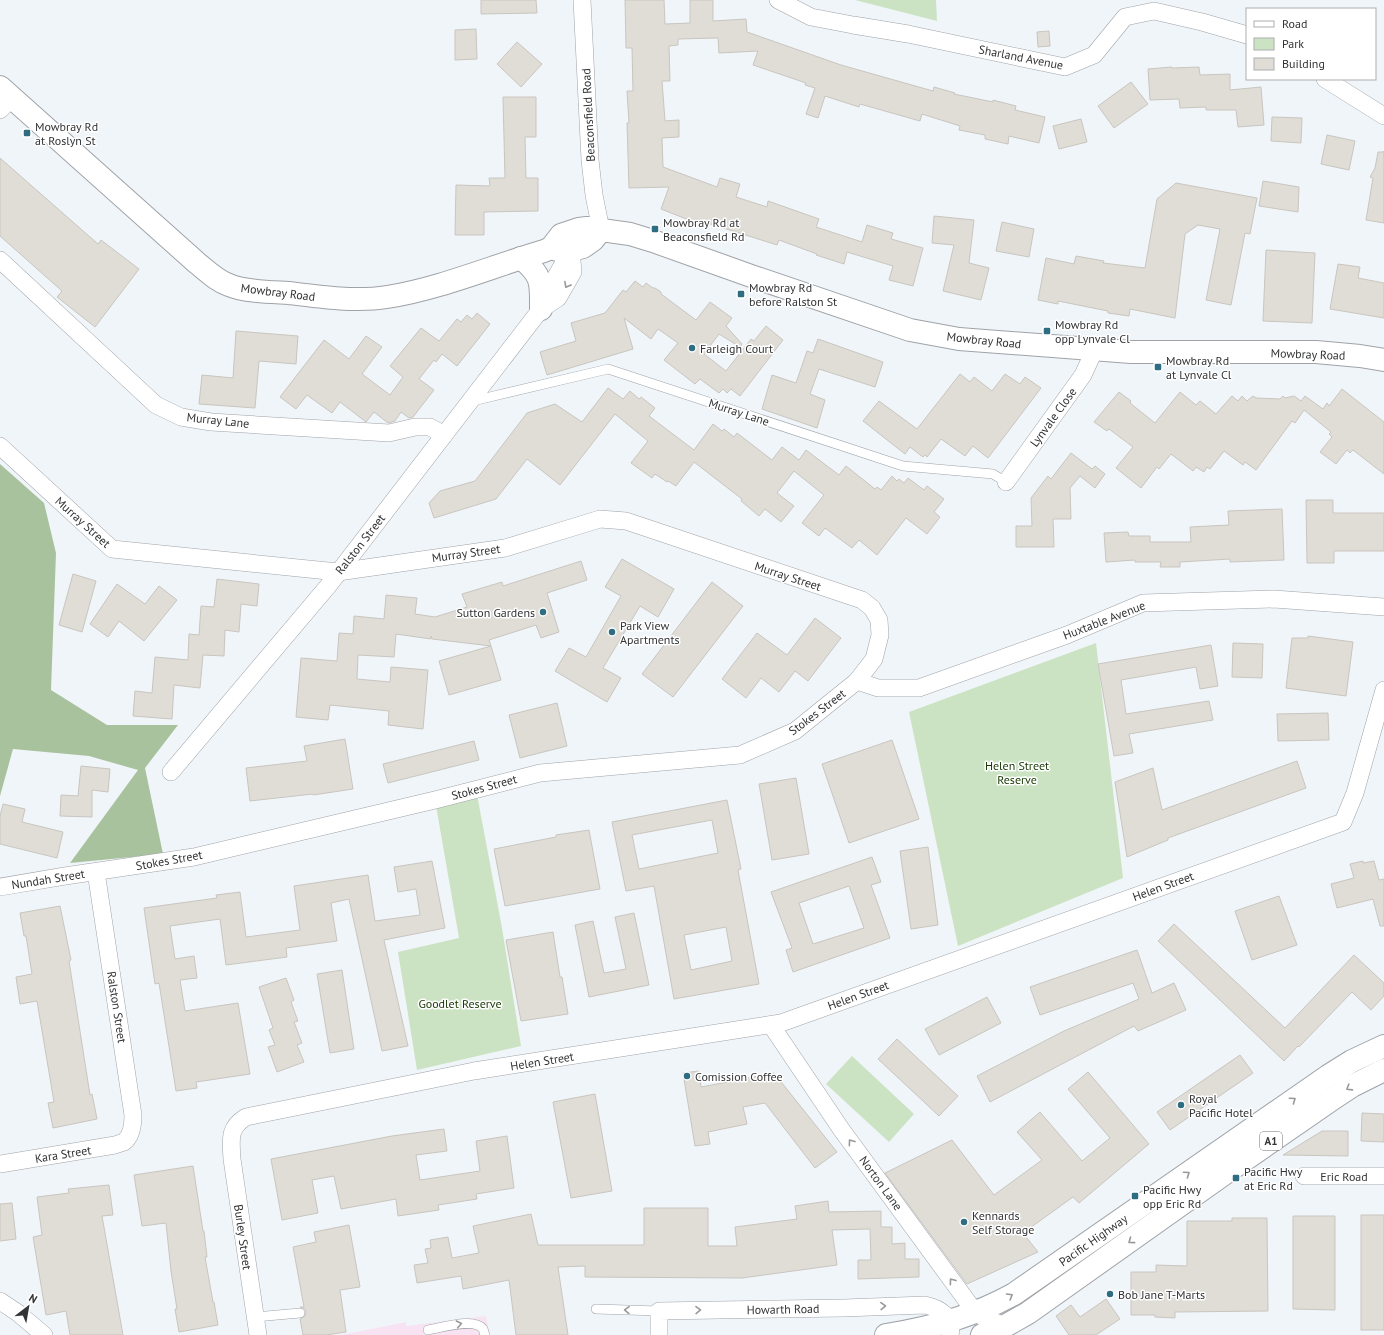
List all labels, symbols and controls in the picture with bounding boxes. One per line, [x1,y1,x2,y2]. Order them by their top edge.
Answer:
legend [1246,8,1376,80]
text: Road [1282,16,1307,31]
text: Park [1282,36,1304,51]
street label: Sharland Avenue [977,41,1065,73]
text: Building [1282,56,1325,71]
street label: Beaconsfield Road [578,68,598,162]
place label: Mowbray Rd at Roslyn St [35,119,98,148]
marker: Mowbray Rd at Roslyn St [22,128,32,138]
place label: Mowbray Rd at Beaconsfield Rd [663,215,745,244]
marker: Mowbray Rd at Beaconsfield Rd [650,224,660,234]
street label: Mowbray Road [240,280,316,304]
place label: Mowbray Rd before Ralston St [749,280,837,309]
one-way arrow [564,281,571,288]
marker: Mowbray Rd before Ralston St [736,289,746,299]
place label: Mowbray Rd opp Lynvale Cl [1055,317,1130,346]
marker: Mowbray Rd opp Lynvale Cl [1042,326,1052,336]
street label: Mowbray Road [946,329,1022,351]
place label: Farleigh Court [700,341,773,356]
marker: Farleigh Court [687,343,697,353]
street label: Mowbray Road [1270,345,1346,363]
place label: Mowbray Rd at Lynvale Cl [1166,353,1232,382]
marker: Mowbray Rd at Lynvale Cl [1153,362,1163,372]
street label: Lynvale Close [1026,384,1080,450]
street label: Murray Lane [707,395,771,429]
street label: Murray Lane [186,409,250,431]
street label: Murray Street [52,493,114,551]
street label: Ralston Street [332,511,388,577]
street label: Murray Street [431,541,501,565]
street label: Murray Street [753,558,823,594]
street label: Huxtable Avenue [1061,597,1147,643]
place label: Sutton Gardens [456,605,535,620]
marker: Sutton Gardens [538,607,548,617]
place label: Park View Apartments [620,618,680,647]
marker: Park View Apartments [607,627,617,637]
street label: Stokes Street [786,686,848,738]
park label: Helen Street Reserve [985,758,1049,787]
street label: Stokes Street [450,771,518,803]
street label: Stokes Street [135,847,203,873]
street label: Nundah Street [10,866,86,892]
street label: Helen Street [1130,868,1196,904]
street label: Ralston Street [104,970,130,1044]
street label: Helen Street [825,977,891,1013]
park label: Goodlet Reserve [418,996,502,1011]
street label: Helen Street [509,1049,575,1073]
place label: Comission Coffee [695,1069,783,1084]
marker: Comission Coffee [682,1071,692,1081]
one-way arrow [1346,1083,1353,1091]
place label: Royal Pacific Hotel [1189,1091,1253,1120]
one-way arrow [1289,1098,1296,1105]
marker: Royal Pacific Hotel [1176,1100,1186,1110]
road number: A1 [1260,1132,1282,1150]
one-way arrow [848,1139,855,1146]
street label: Kara Street [34,1142,92,1166]
street label: Norton Lane [856,1153,906,1213]
place label: Pacific Hwy at Eric Rd [1244,1164,1303,1193]
street label: Eric Road [1320,1169,1368,1184]
one-way arrow [1182,1172,1189,1179]
marker: Pacific Hwy at Eric Rd [1231,1173,1241,1183]
place label: Pacific Hwy opp Eric Rd [1143,1182,1202,1211]
marker: Pacific Hwy opp Eric Rd [1130,1191,1140,1201]
street label: Burley Street [231,1203,255,1271]
place label: Kennards Self Storage [972,1208,1034,1237]
street label: Pacific Highway [1056,1211,1131,1269]
marker: Kennards Self Storage [959,1217,969,1227]
one-way arrow [1128,1236,1135,1243]
one-way arrow [950,1278,957,1285]
north arrow [8,1287,48,1327]
place label: Bob Jane T-Marts [1118,1287,1205,1302]
marker: Bob Jane T-Marts [1105,1289,1115,1299]
text: N [26,1291,40,1306]
one-way arrow [1006,1293,1013,1300]
street label: Howarth Road [746,1301,820,1317]
one-way arrow [880,1302,886,1311]
one-way arrow [624,1306,630,1314]
one-way arrow [695,1306,701,1315]
one-way arrow [456,1320,463,1329]

